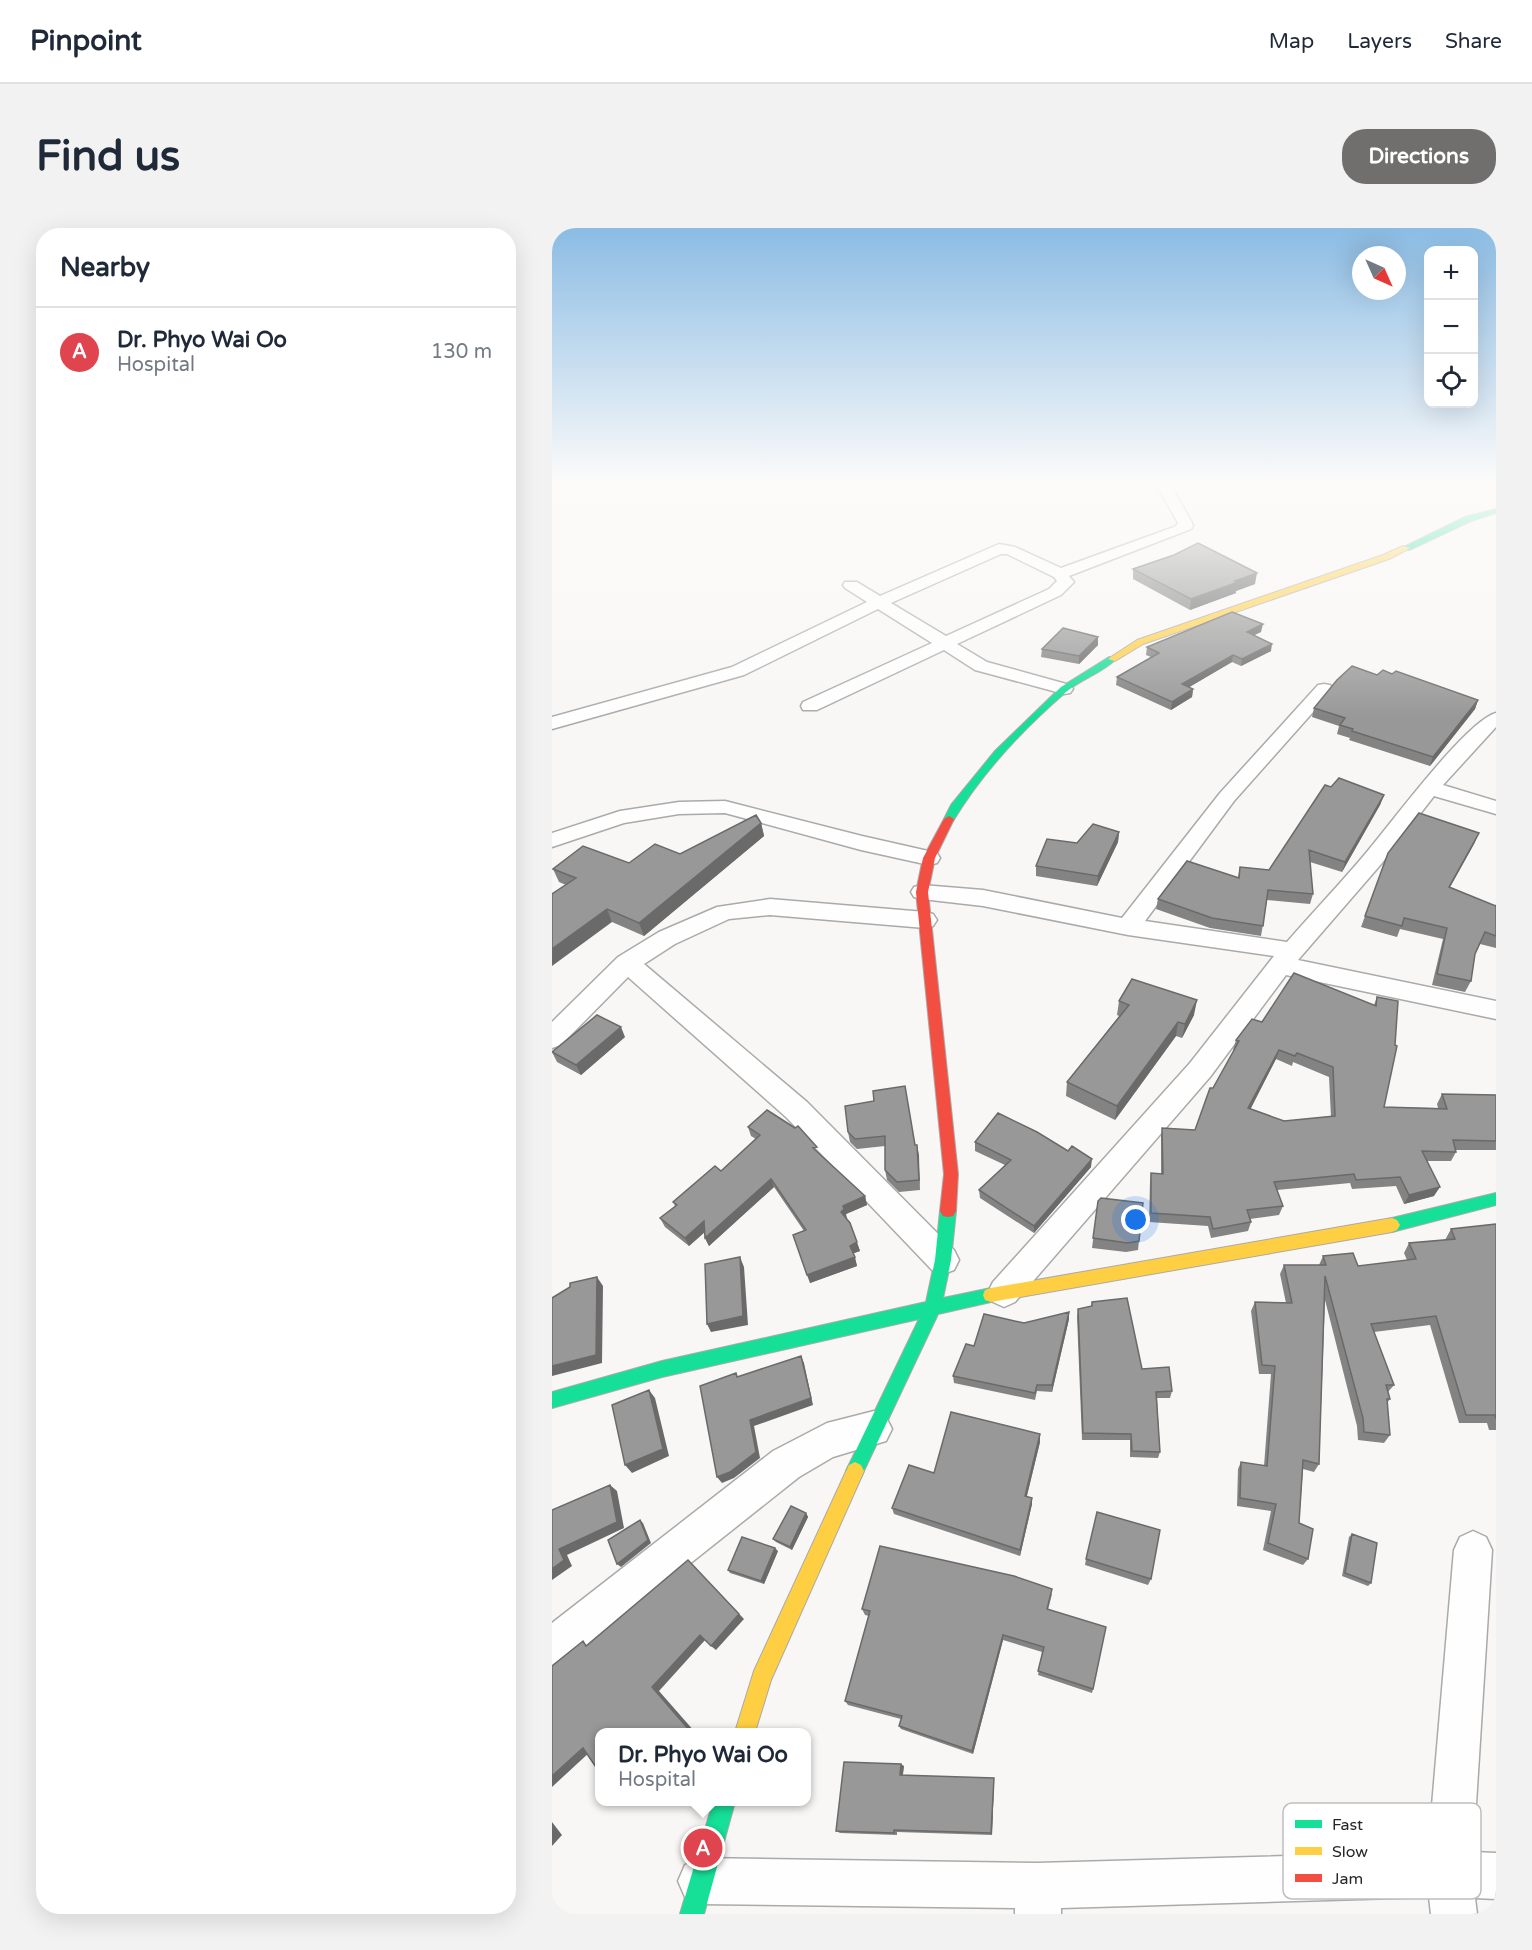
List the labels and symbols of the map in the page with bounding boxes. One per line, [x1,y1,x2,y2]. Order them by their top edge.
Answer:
north arrow [1352,246,1406,300]
your location [1121,1205,1150,1234]
legend [1283,1803,1481,1899]
text: Fast [1332,1815,1363,1835]
pin: A [684,1826,722,1870]
text: Slow [1332,1842,1368,1862]
text: Jam [1332,1869,1363,1889]

